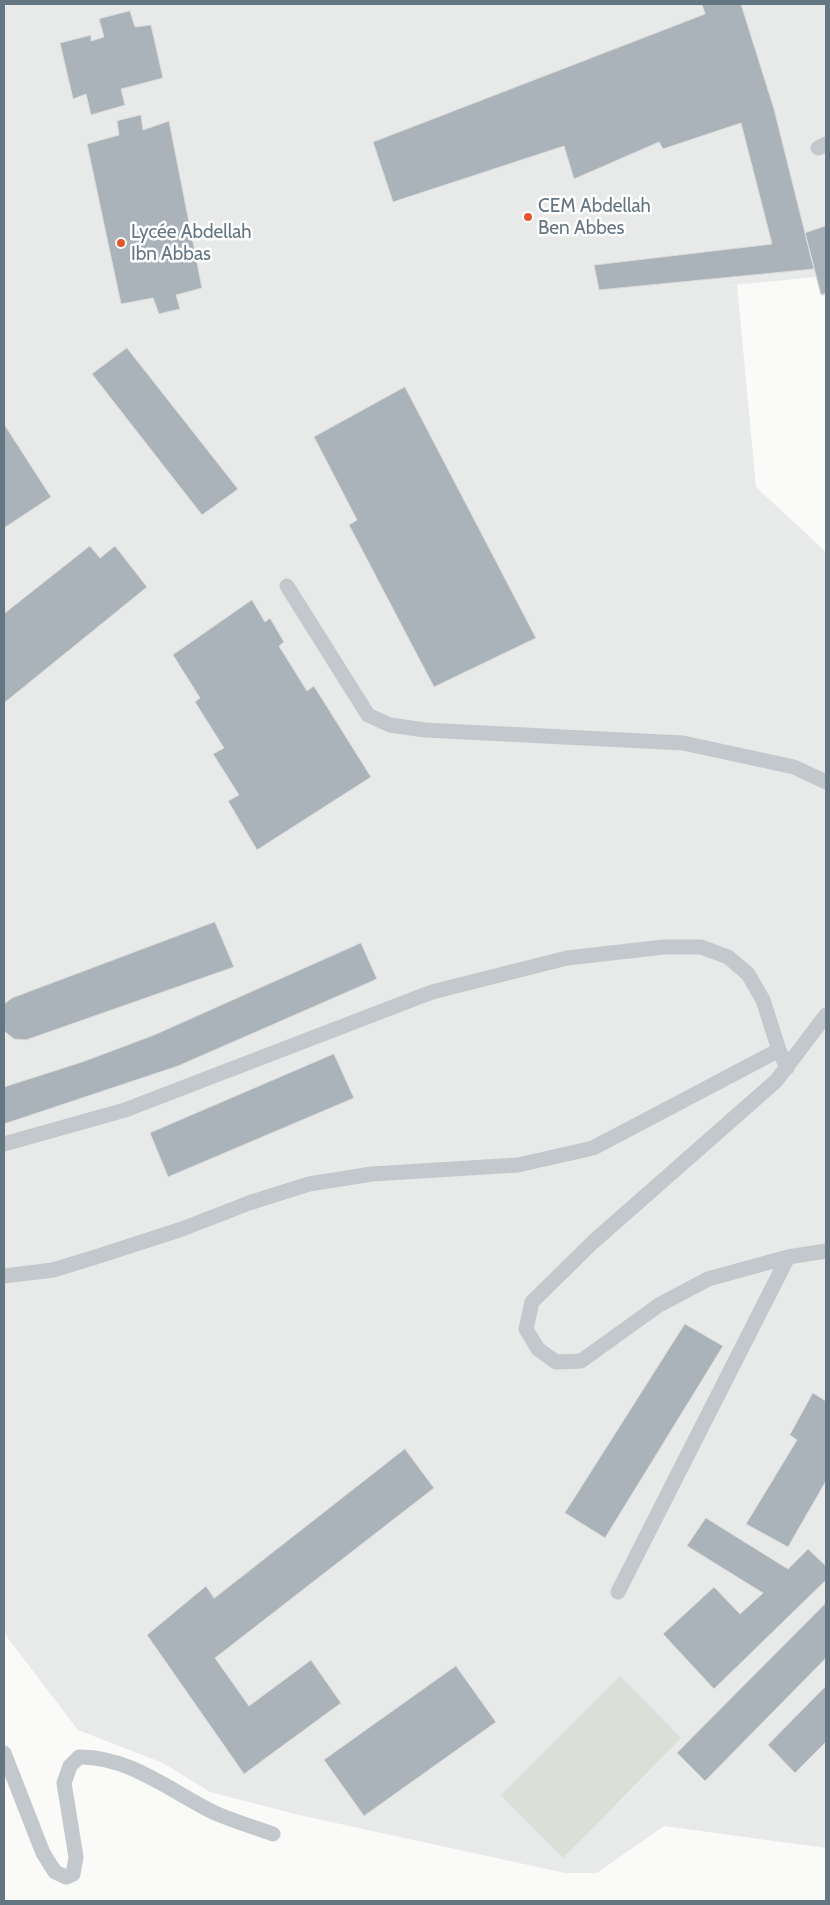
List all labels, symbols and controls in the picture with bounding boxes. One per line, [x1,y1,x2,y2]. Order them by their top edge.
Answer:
place label: CEM Abdellah Ben Abbes [538,195,651,239]
marker: CEM Abdellah Ben Abbes [522,211,534,223]
place label: Lycée Abdellah Ibn Abbas [131,221,252,265]
marker: Lycée Abdellah Ibn Abbas [115,237,127,249]

